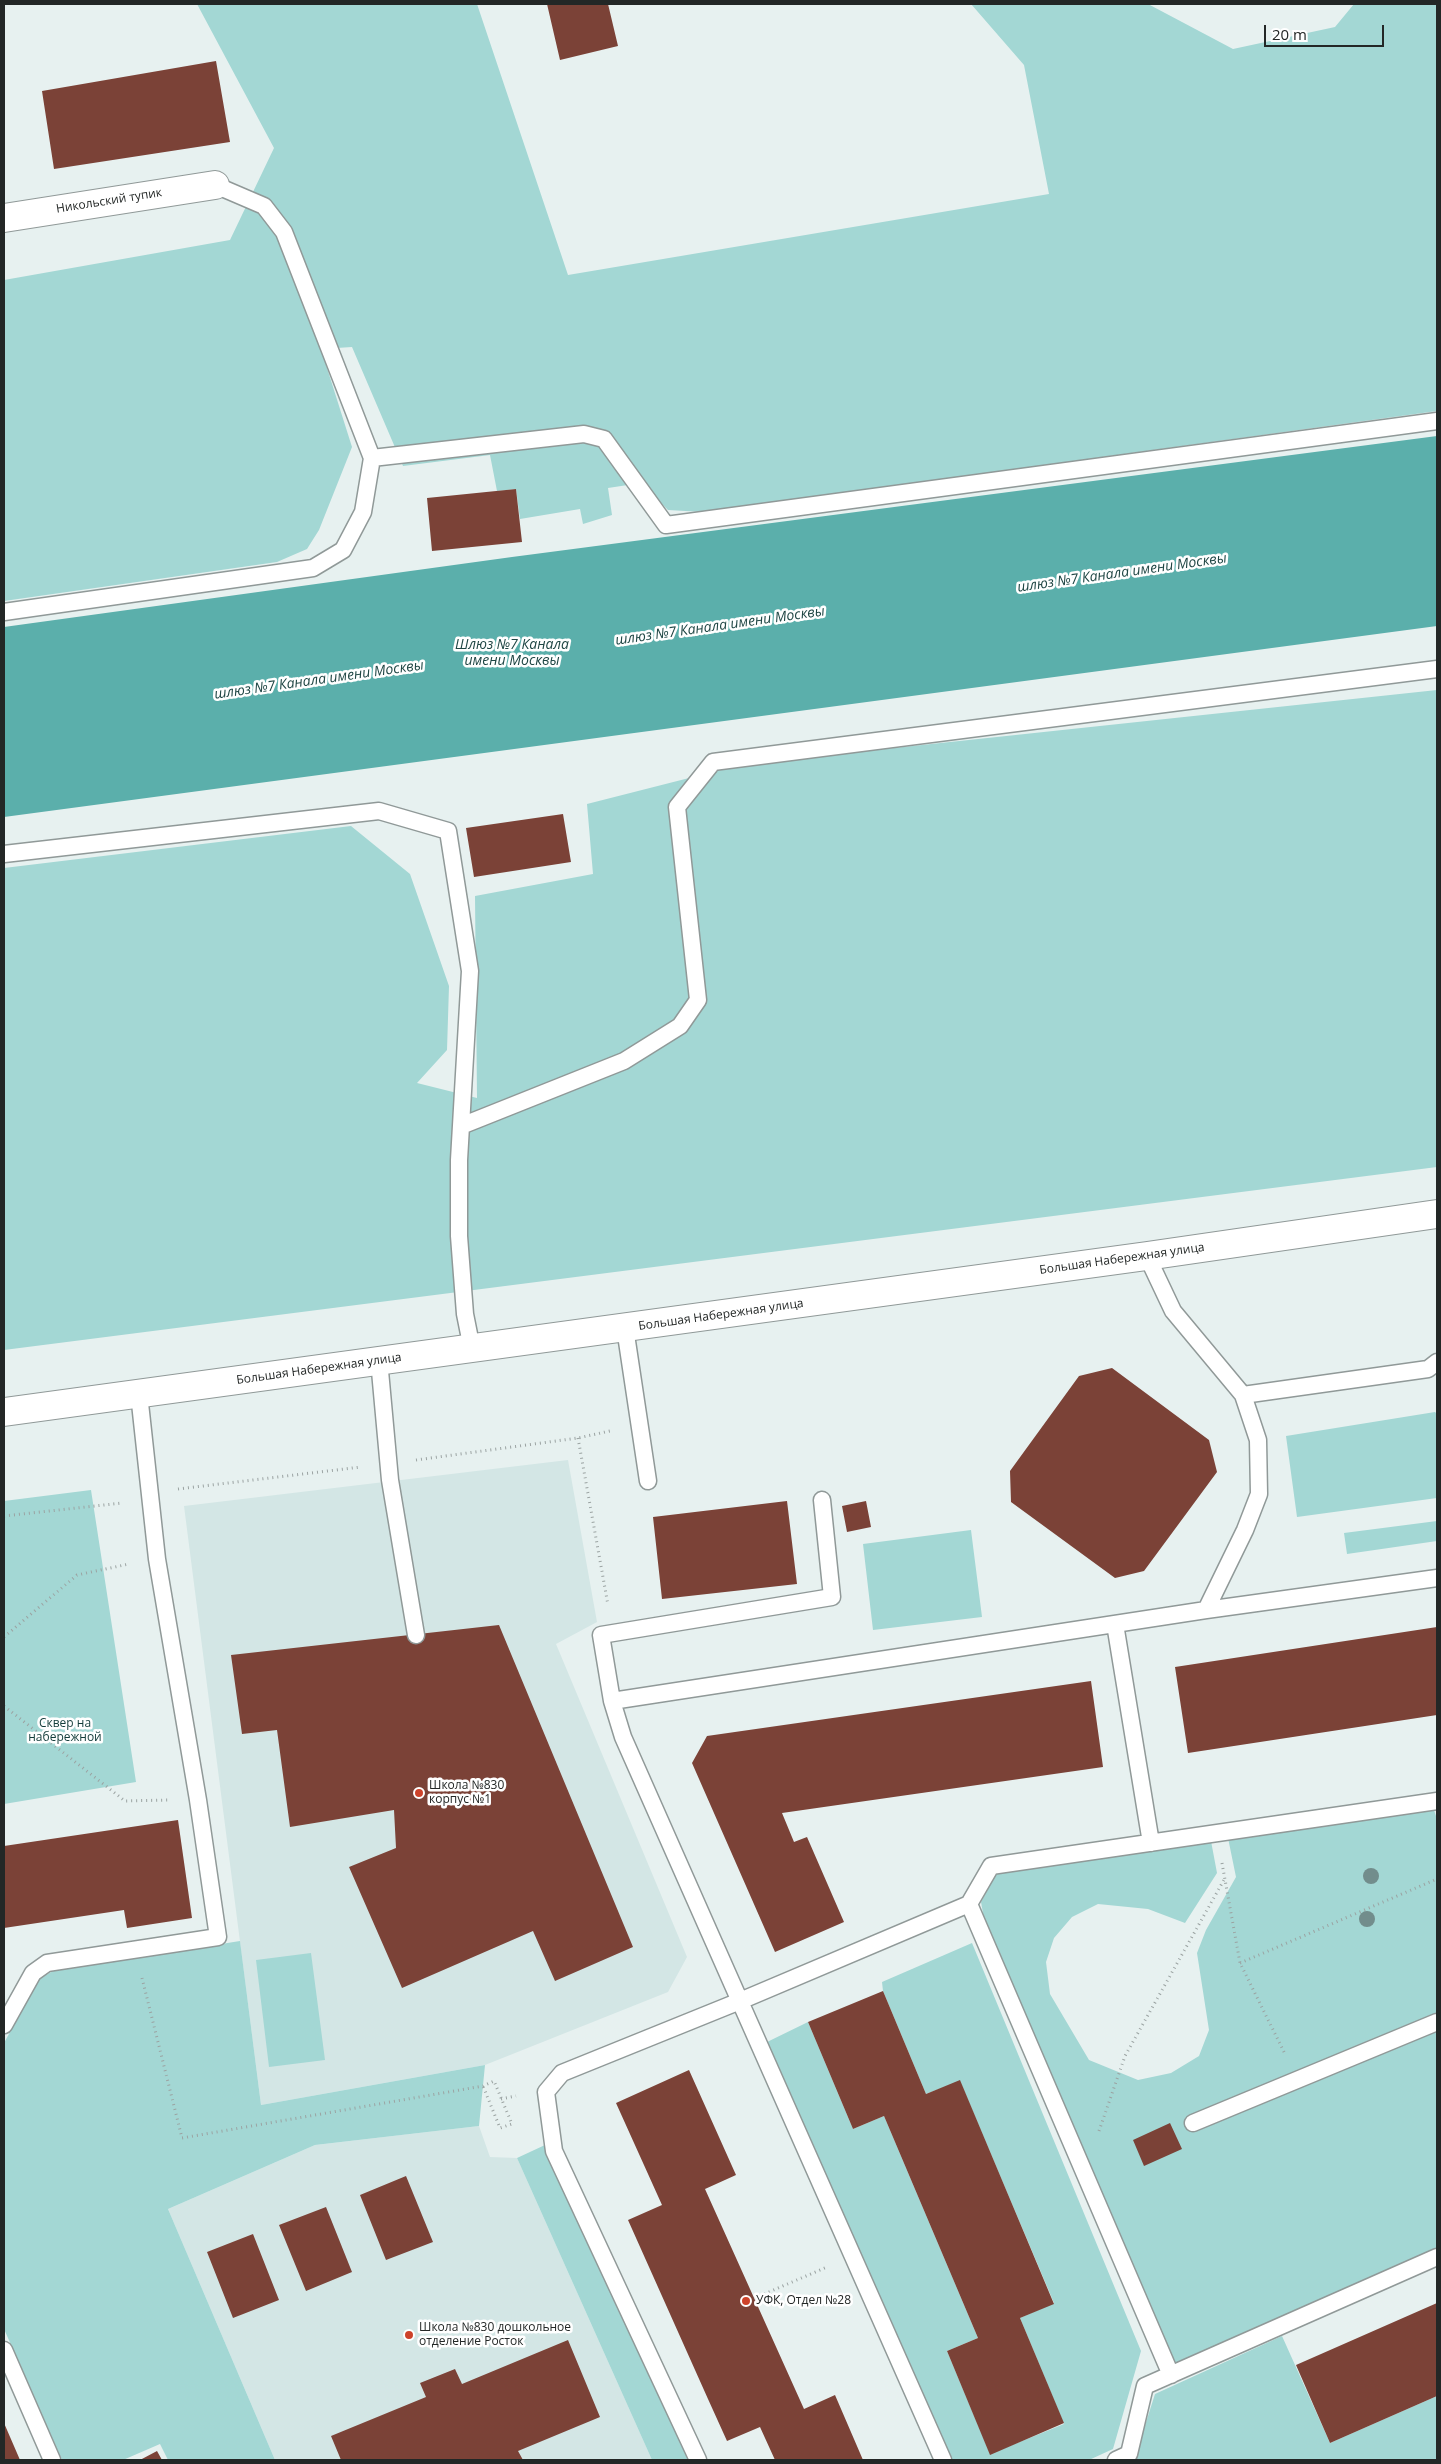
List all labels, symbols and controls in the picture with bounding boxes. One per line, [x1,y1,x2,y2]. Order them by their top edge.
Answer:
scale bar [1266,15,1386,47]
text: 20 m [1272,24,1307,44]
street label: Никольский тупик [55,186,163,216]
water label: шлюз №7 Канала имени Москвы [1016,550,1228,596]
water label: шлюз №7 Канала имени Москвы [614,603,826,649]
water label: Шлюз №7 Канала имени Москвы [455,637,569,670]
water label: шлюз №7 Канала имени Москвы [213,657,425,703]
street label: Большая Набережная улица [1039,1240,1205,1278]
street label: Большая Набережная улица [638,1296,804,1334]
street label: Большая Набережная улица [236,1350,402,1388]
park label: Сквер на набережной [28,1717,102,1745]
place label: Школа №830 корпус №1 [429,1779,504,1807]
marker: Школа №830 корпус №1 [413,1787,425,1799]
place label: УФК, Отдел №28 [756,2294,851,2308]
marker: УФК, Отдел №28 [740,2295,752,2307]
place label: Школа №830 дошкольное отделение Росток [419,2321,571,2349]
marker: Школа №830 дошкольное отделение Росток [403,2329,415,2341]

